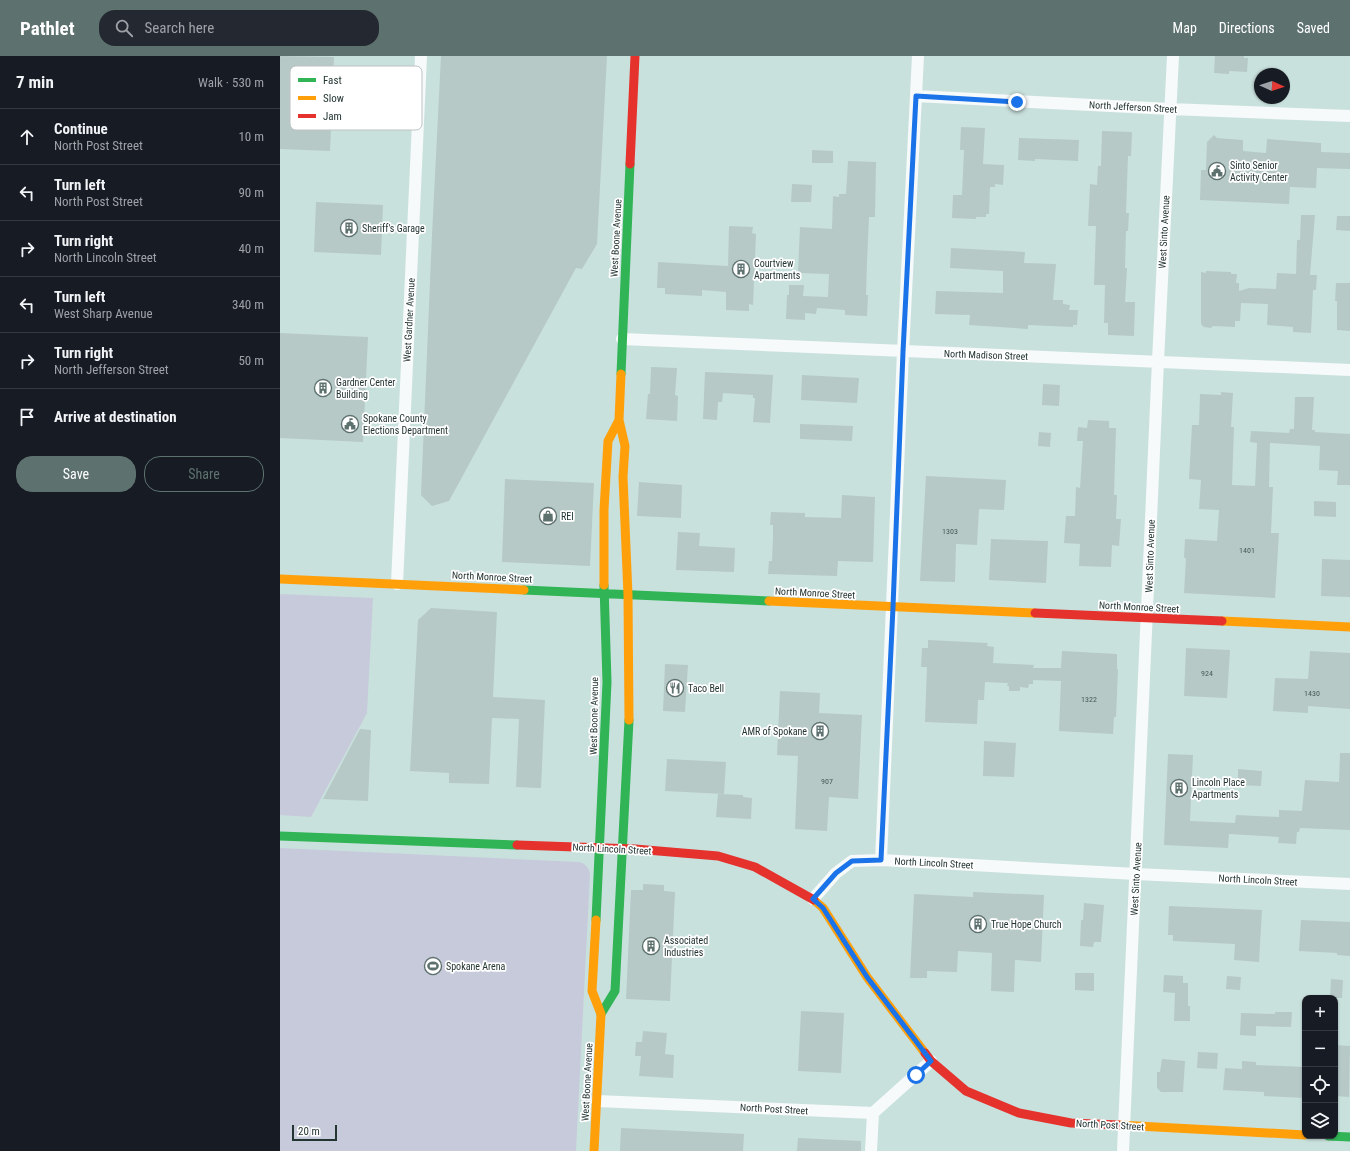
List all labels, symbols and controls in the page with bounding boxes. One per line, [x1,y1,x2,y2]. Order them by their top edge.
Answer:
search box [99,10,379,46]
text: Pathlet [20,17,75,40]
icon: search [113,17,135,39]
text: Search here [145,19,214,37]
text: Map [1173,20,1197,36]
text: Directions [1219,20,1275,36]
text: Saved [1297,20,1330,36]
legend [290,66,422,130]
north arrow [1254,68,1290,104]
text: 7 min [16,72,54,92]
text: Fast [323,74,342,87]
text: Walk · 530 m [198,75,264,90]
text: Slow [323,92,344,105]
route end [1008,93,1026,111]
street label: North Jefferson Street [1089,99,1177,115]
text: Jam [323,110,342,123]
text: Continue [54,120,108,138]
icon: ahead [16,126,38,148]
text: 10 m [238,129,264,144]
text: North Post Street [54,138,143,153]
place label: Sinto Senior Activity Center [1230,160,1288,183]
public building icon: Sinto Senior Activity Center [1207,161,1227,181]
text: Turn left [54,176,105,194]
icon: left [16,182,38,204]
text: 90 m [238,185,264,200]
text: North Post Street [54,194,143,209]
street label: West Sinto Avenue [1157,195,1171,269]
street label: West Boone Avenue [608,198,624,277]
building icon: Sheriff's Garage [339,218,359,238]
place label: Sheriff's Garage [362,223,425,234]
text: Turn right [54,232,113,250]
icon: right [16,238,38,260]
text: 40 m [238,241,264,256]
text: North Lincoln Street [54,250,157,265]
place label: Courtview Apartments [754,258,801,281]
building icon: Courtview Apartments [731,259,751,279]
street label: West Gardner Avenue [401,277,417,362]
text: Turn left [54,288,105,306]
icon: left [16,294,38,316]
text: 340 m [232,297,264,312]
text: West Sharp Avenue [54,306,153,321]
text: Turn right [54,344,113,362]
street label: North Madison Street [944,348,1028,362]
icon: right [16,350,38,372]
text: 50 m [238,353,264,368]
text: North Jefferson Street [54,362,169,377]
place label: Gardner Center Building [336,377,395,400]
building icon: Gardner Center Building [313,378,333,398]
icon: arrive [16,406,38,428]
text: Arrive at destination [54,408,177,426]
place label: Spokane County Elections Department [363,413,448,436]
public building icon: Spokane County Elections Department [340,414,360,434]
button: Save [16,456,136,492]
button: Share [144,456,264,492]
shop icon: REI [538,506,558,526]
place label: REI [561,511,574,522]
street label: West Sinto Avenue [1143,519,1157,593]
house number: 1303 [942,527,958,536]
house number: 1401 [1239,546,1255,555]
street label: North Monroe Street [452,569,532,585]
street label: North Monroe Street [775,585,855,601]
street label: North Monroe Street [1099,599,1179,615]
house number: 924 [1201,669,1213,678]
street label: West Boone Avenue [588,677,600,755]
restaurant icon: Taco Bell [665,678,685,698]
place label: Taco Bell [688,683,724,694]
house number: 1430 [1304,689,1320,698]
house number: 1322 [1081,695,1097,704]
building icon: AMR of Spokane [810,721,830,741]
place label: AMR of Spokane [742,726,807,737]
house number: 907 [821,777,833,786]
place label: Lincoln Place Apartments [1192,777,1245,800]
building icon: Lincoln Place Apartments [1169,778,1189,798]
street label: North Lincoln Street [572,841,652,857]
street label: West Sinto Avenue [1129,842,1143,916]
street label: North Lincoln Street [894,855,974,871]
street label: North Lincoln Street [1218,872,1298,888]
building icon: True Hope Church [968,914,988,934]
place label: True Hope Church [991,919,1062,930]
place label: Associated Industries [664,935,708,958]
building icon: Associated Industries [641,936,661,956]
sports icon: Spokane Arena [423,956,443,976]
place label: Spokane Arena [446,961,506,972]
map controls [1302,995,1338,1139]
button: + [1302,995,1338,1031]
button: − [1302,1031,1338,1067]
street label: West Boone Avenue [579,1042,595,1121]
route start [907,1066,925,1084]
button: locate [1302,1067,1338,1103]
street label: North Post Street [740,1102,808,1116]
button: layers [1302,1103,1338,1139]
street label: North Post Street [1076,1118,1144,1132]
scale bar [292,1123,337,1142]
text: 20 m [298,1125,320,1138]

